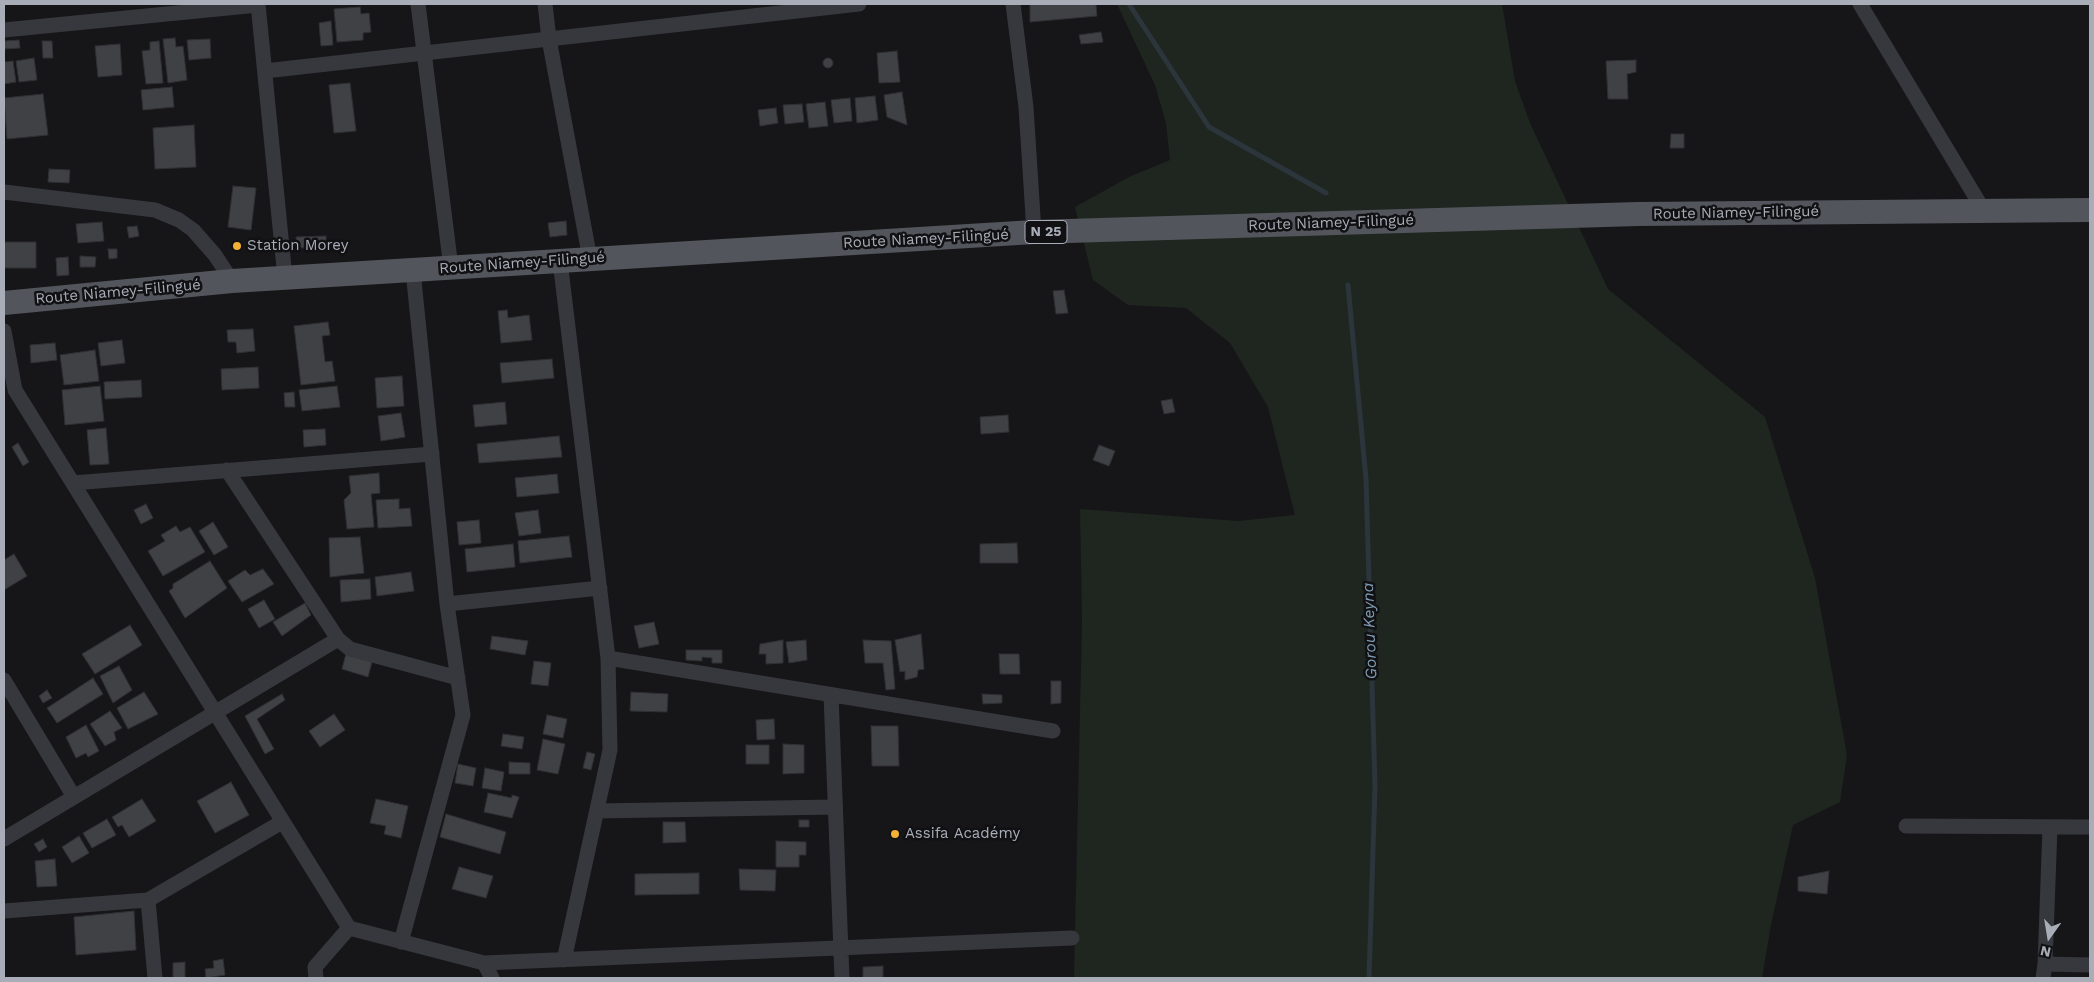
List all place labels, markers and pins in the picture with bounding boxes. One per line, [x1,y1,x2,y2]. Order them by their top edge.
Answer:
place label: Station Morey [247,237,348,255]
marker: Station Morey [231,240,243,252]
place label: Assifa Académy [905,825,1020,843]
marker: Assifa Académy [889,828,901,840]

